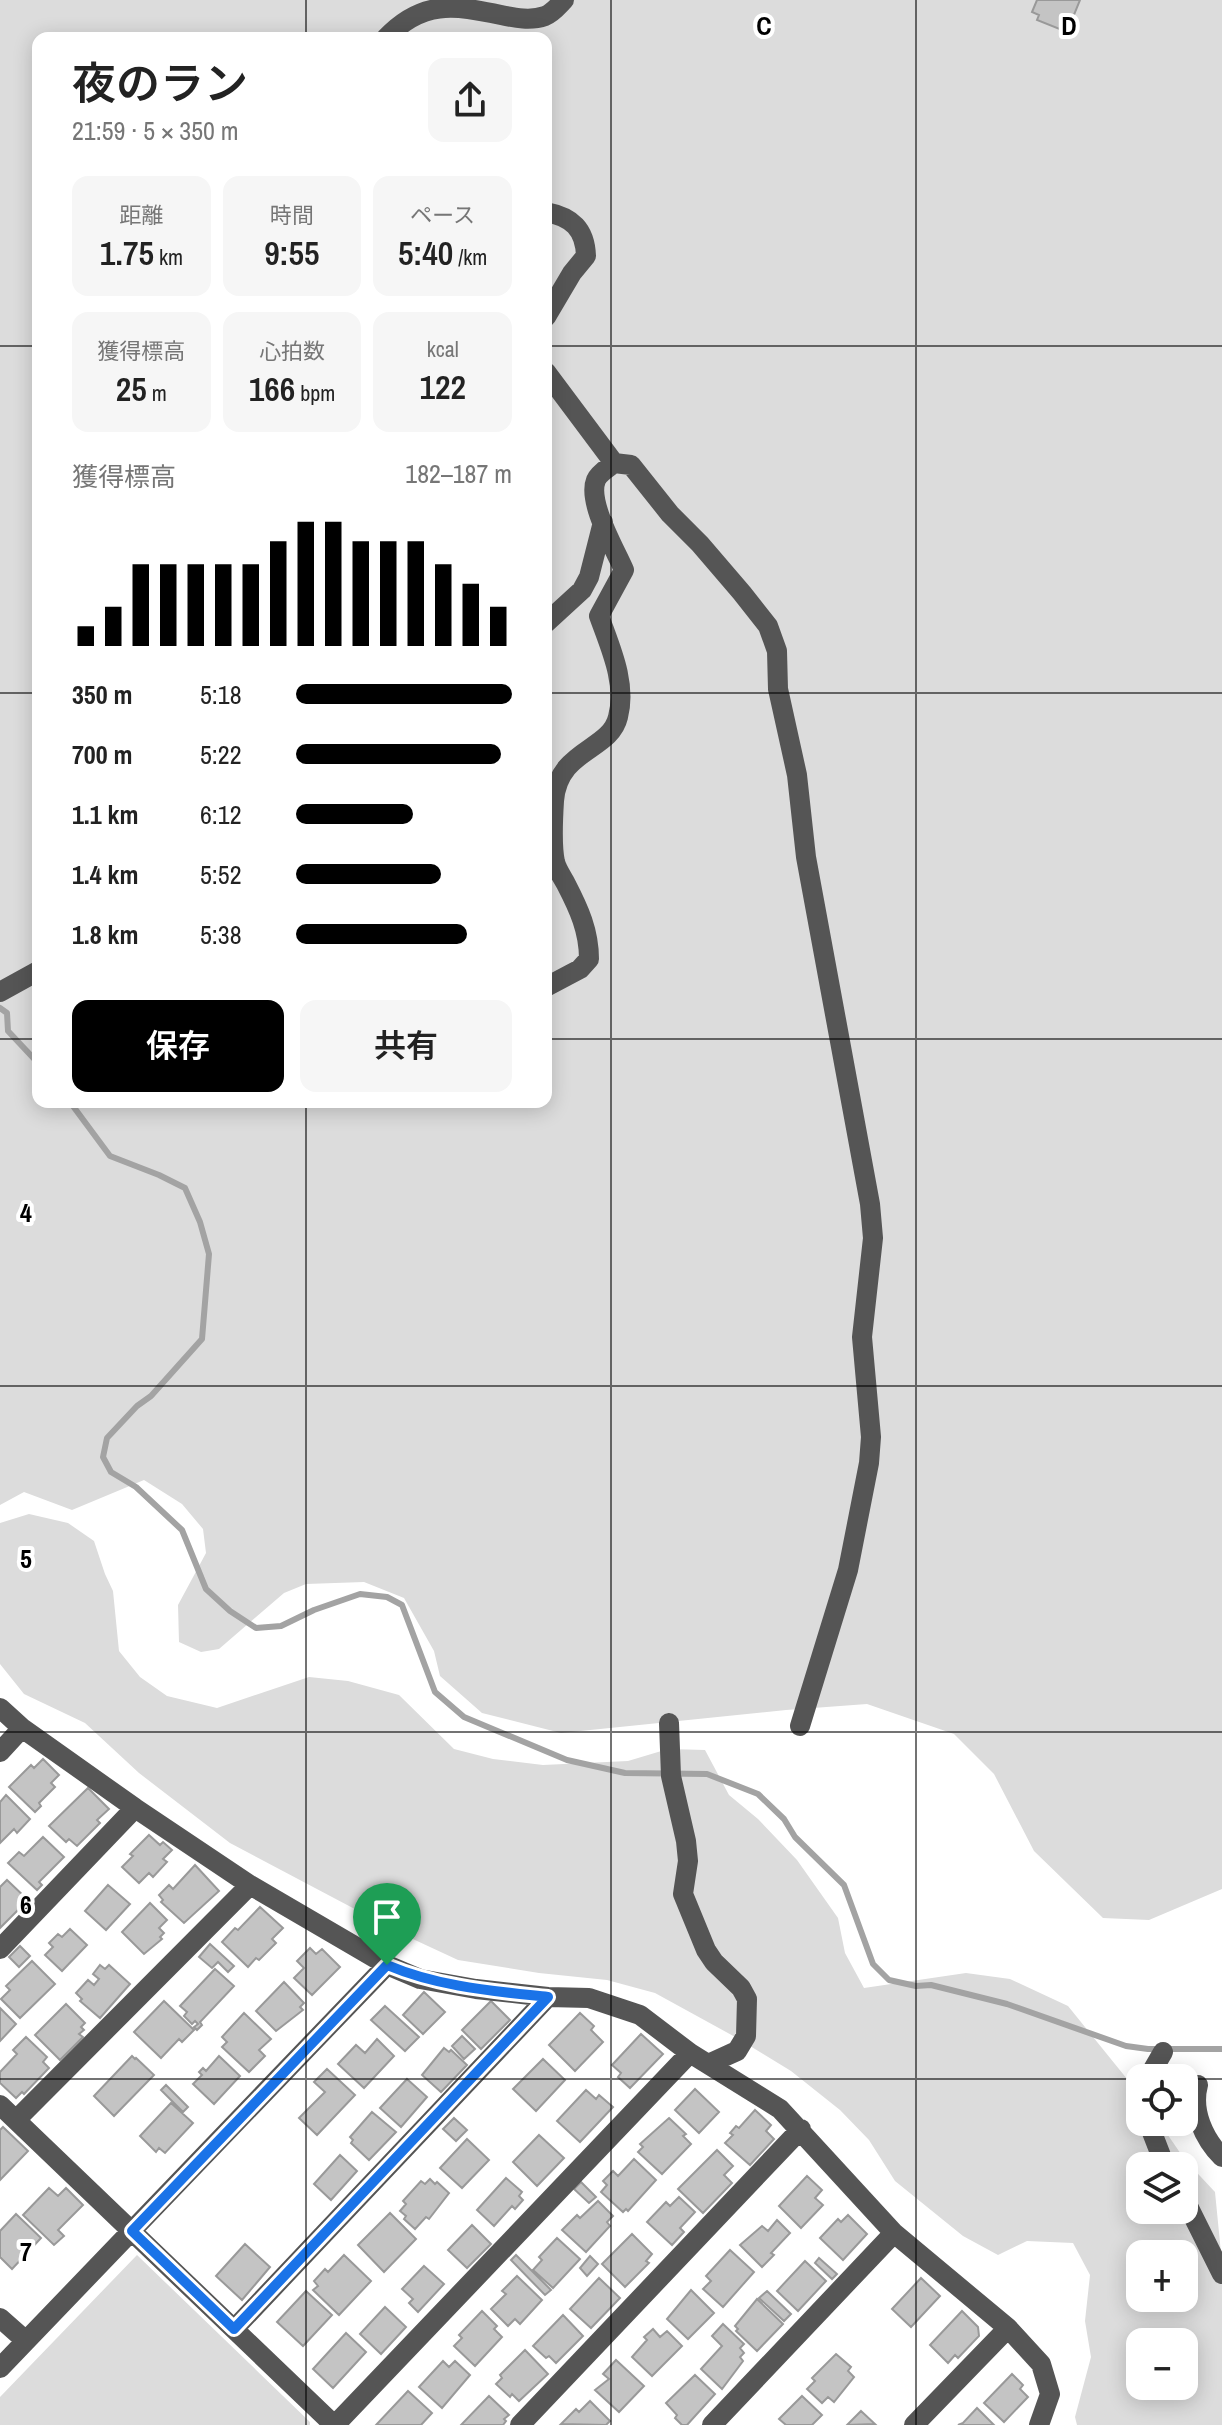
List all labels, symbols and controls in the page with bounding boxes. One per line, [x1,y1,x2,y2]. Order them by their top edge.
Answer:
text: C [756,8,772,43]
text: D [1061,8,1077,43]
text: 夜のラン [72,53,248,113]
button: share [428,58,512,142]
text: 21:59 · 5 × 350 m [72,113,239,148]
text: 距離 [119,200,163,230]
text: 時間 [270,200,314,230]
text: ペース [410,200,475,230]
text: 1.75 [100,230,154,276]
text: 9:55 [264,230,320,276]
text: 5:40 [398,230,453,276]
text: km [154,242,183,272]
text: /km [453,242,487,272]
text: kcal [427,334,459,364]
text: 獲得標高 [97,336,185,366]
text: 心拍数 [259,336,325,366]
text: 122 [419,364,466,410]
text: 25 [116,366,147,412]
text: 166 [249,366,295,412]
text: m [147,378,167,408]
text: bpm [295,378,335,408]
text: 182–187 m [405,456,512,491]
text: 獲得標高 [72,459,176,494]
text: 350 m [72,677,132,712]
text: 5:18 [200,677,242,712]
text: 700 m [72,737,132,772]
text: 5:22 [200,737,242,772]
text: 1.1 km [72,797,138,832]
text: 6:12 [200,797,242,832]
text: 1.4 km [72,857,138,892]
text: 5:52 [200,857,242,892]
text: 1.8 km [72,917,138,952]
text: 5:38 [200,917,242,952]
button: 保存 [72,1000,284,1092]
button: 共有 [300,1000,512,1092]
text: 4 [20,1195,32,1230]
text: 5 [20,1541,32,1576]
pin [353,1883,421,1965]
text: 6 [20,1887,32,1922]
icon: arrive [365,1895,409,1939]
map controls [1126,2064,1198,2400]
button: locate [1126,2064,1198,2136]
button: layers [1126,2152,1198,2224]
text: 7 [20,2234,32,2269]
button: + [1126,2240,1198,2312]
button: − [1126,2328,1198,2400]

